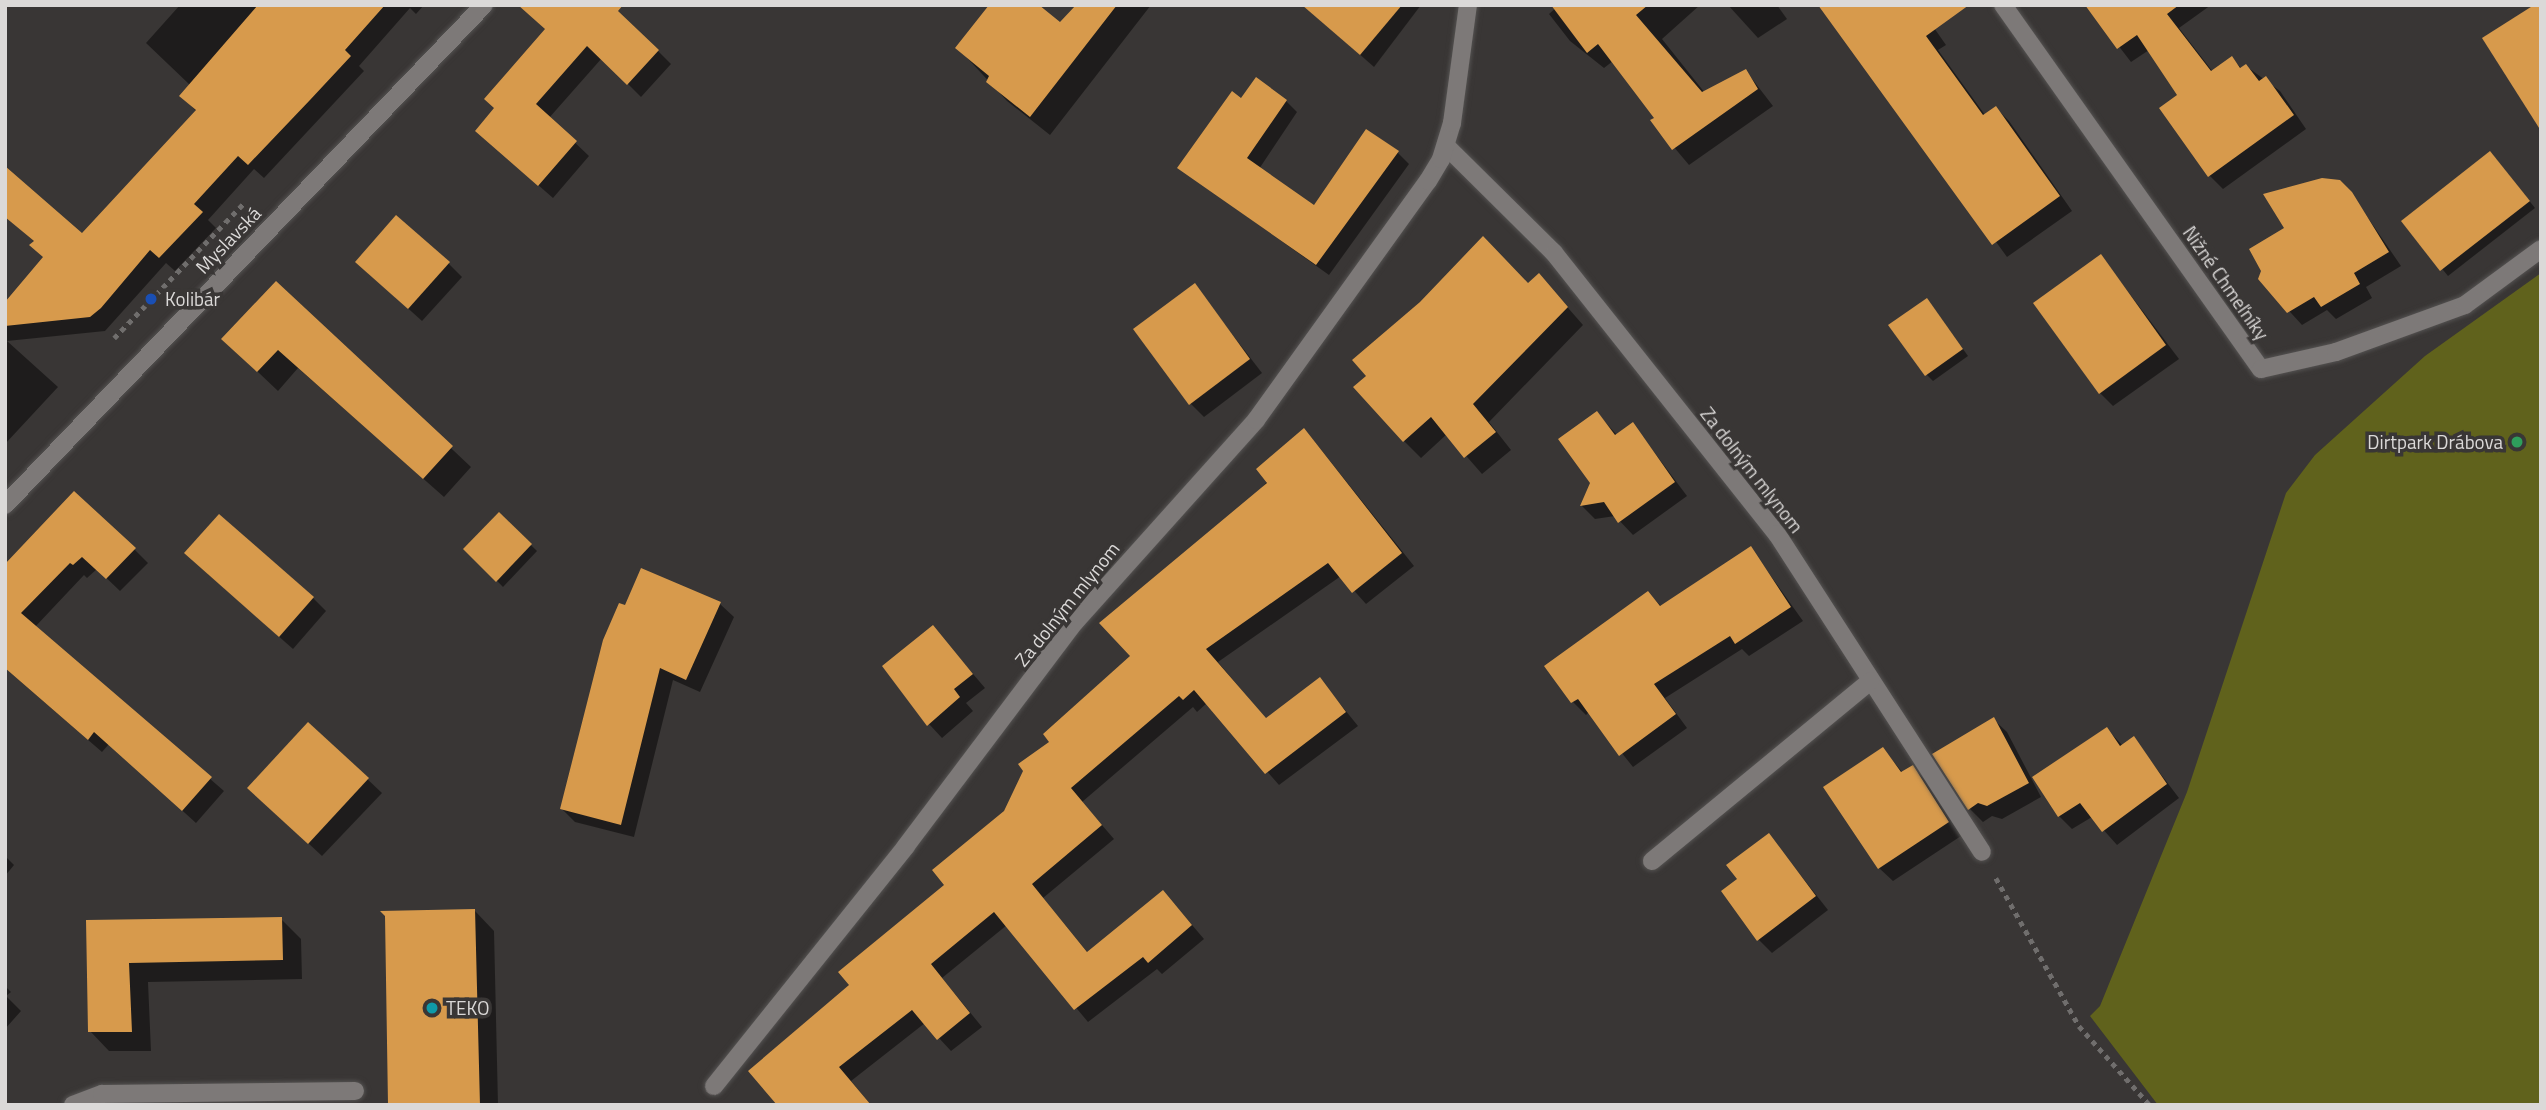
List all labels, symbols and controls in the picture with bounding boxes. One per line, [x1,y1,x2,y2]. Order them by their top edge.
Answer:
street label: Myslavská [191,202,265,278]
street label: Nižné Chmeľníky [2178,222,2274,344]
place label: Kolibár [165,288,220,310]
marker: Kolibár [143,291,159,307]
street label: Za dolným mlynom [1696,403,1808,537]
place label: Dirtpark Drábova [2367,431,2503,453]
marker: Dirtpark Drábova [2509,434,2525,450]
street label: Za dolným mlynom [1010,537,1124,671]
place label: TEKO [446,997,490,1019]
marker: TEKO [424,1000,440,1016]

